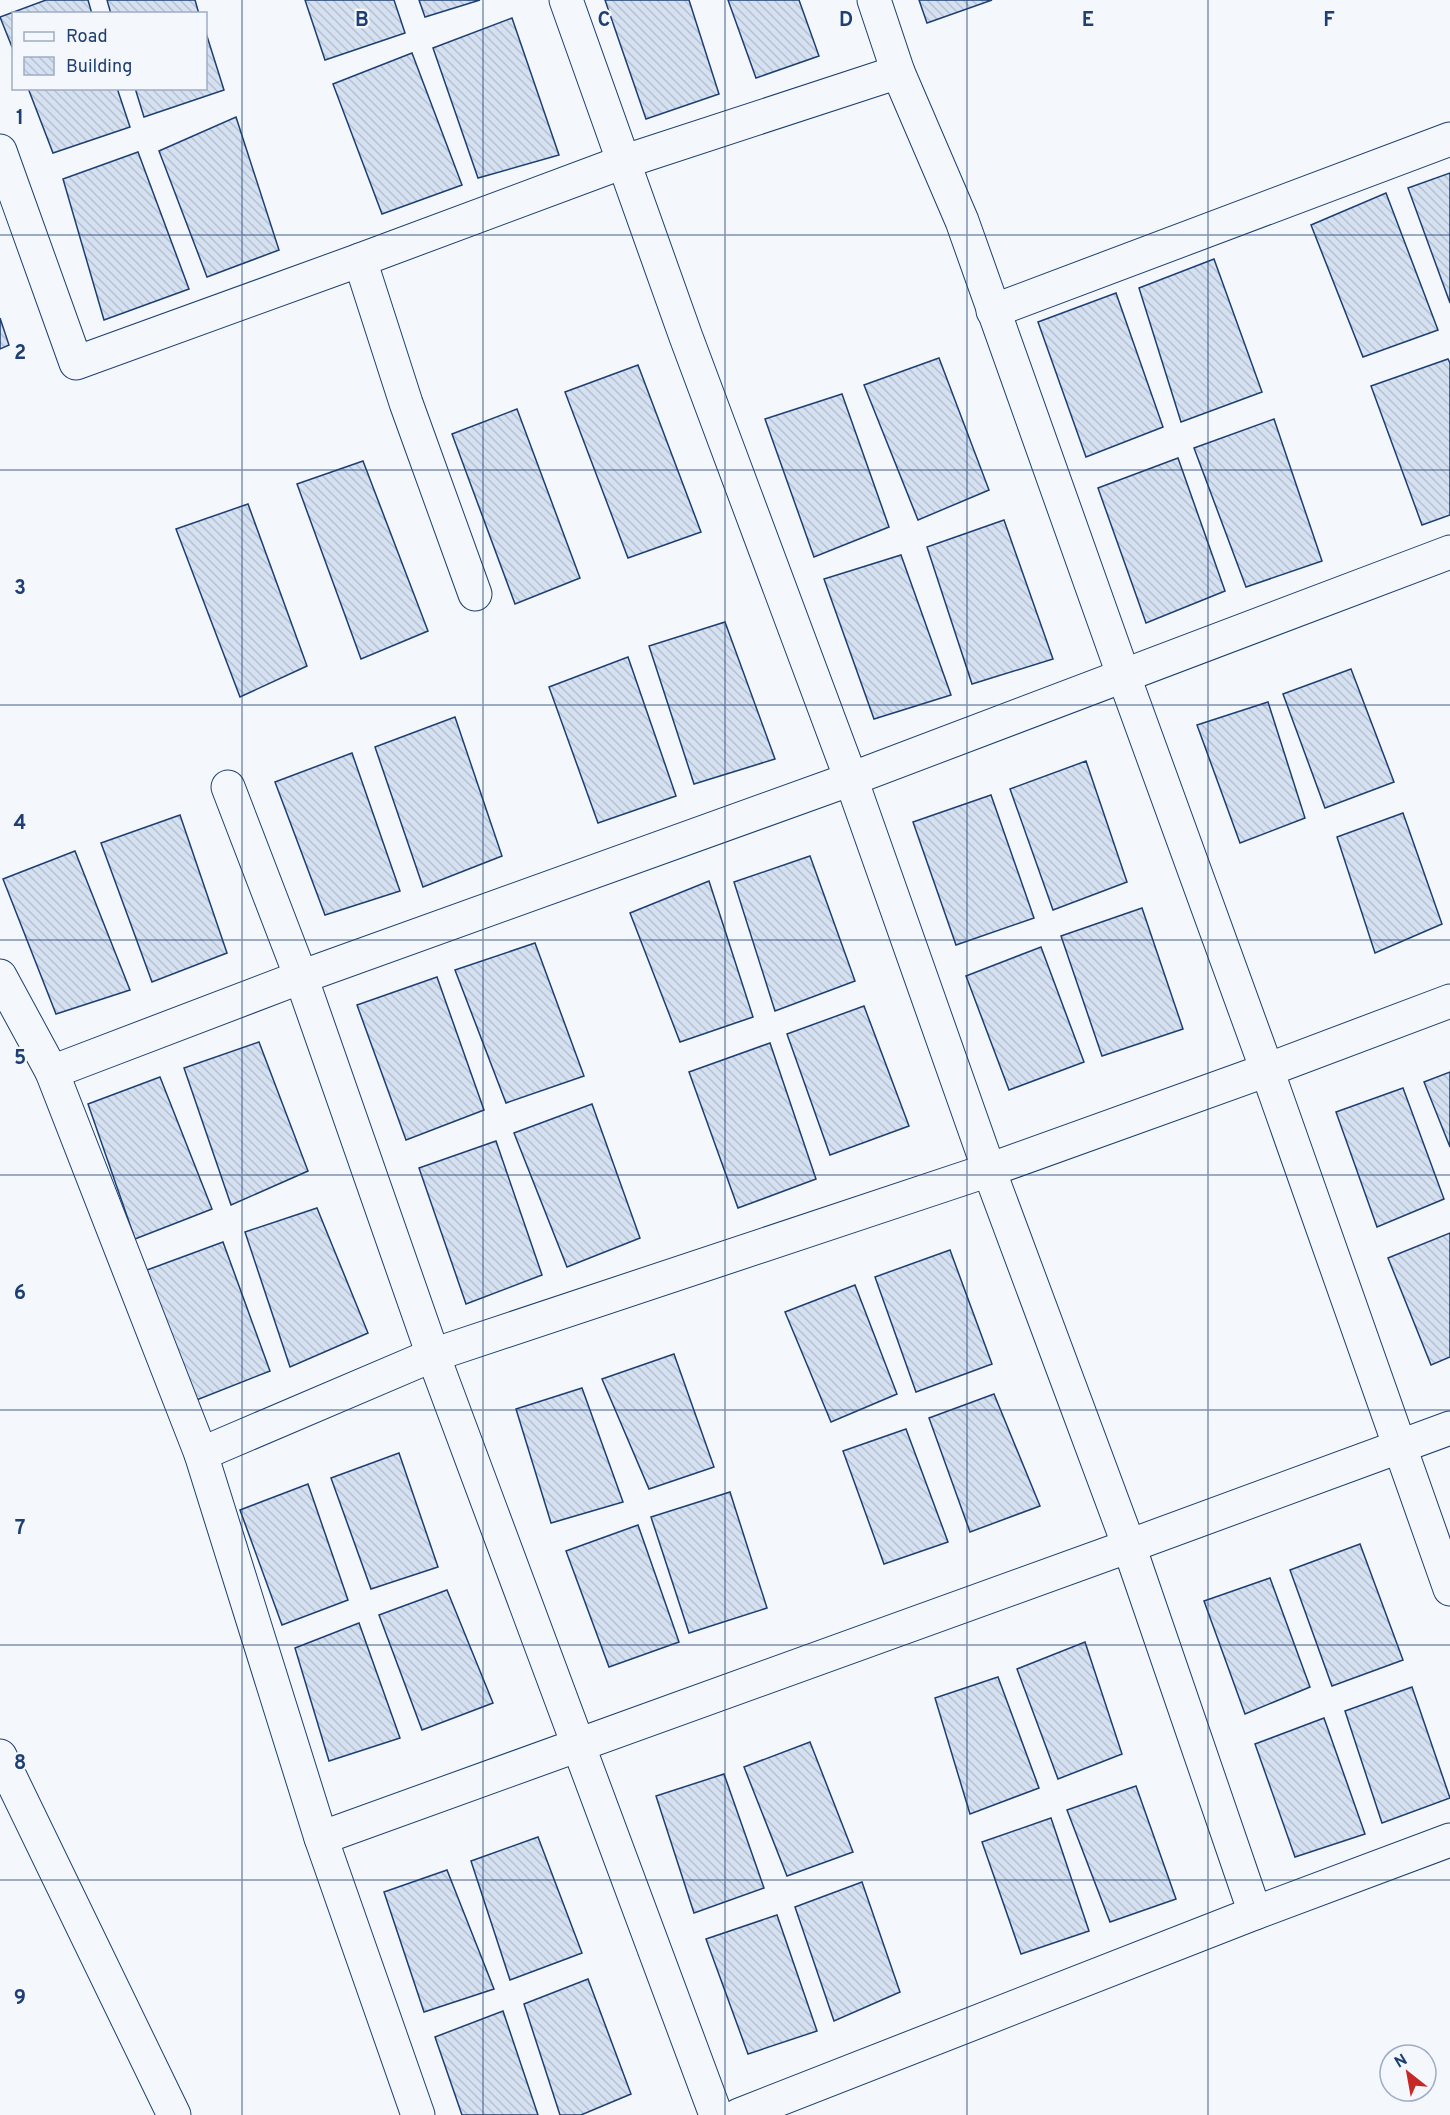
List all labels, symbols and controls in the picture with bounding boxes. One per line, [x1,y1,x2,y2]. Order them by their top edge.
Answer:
text: B [355,8,369,34]
text: C [598,8,610,34]
text: D [839,8,853,34]
text: E [1082,8,1094,34]
text: F [1323,8,1335,34]
legend [12,12,207,90]
text: Road [66,26,108,49]
text: Building [66,56,132,79]
text: 1 [16,106,24,132]
text: 2 [14,341,26,367]
text: 3 [14,576,26,602]
text: 4 [14,811,26,837]
text: 5 [14,1046,26,1072]
text: 6 [14,1281,26,1307]
text: 7 [15,1516,25,1542]
text: 8 [14,1751,26,1777]
text: 9 [14,1986,26,2012]
north arrow [1378,2043,1438,2103]
text: N [1391,2050,1411,2073]

